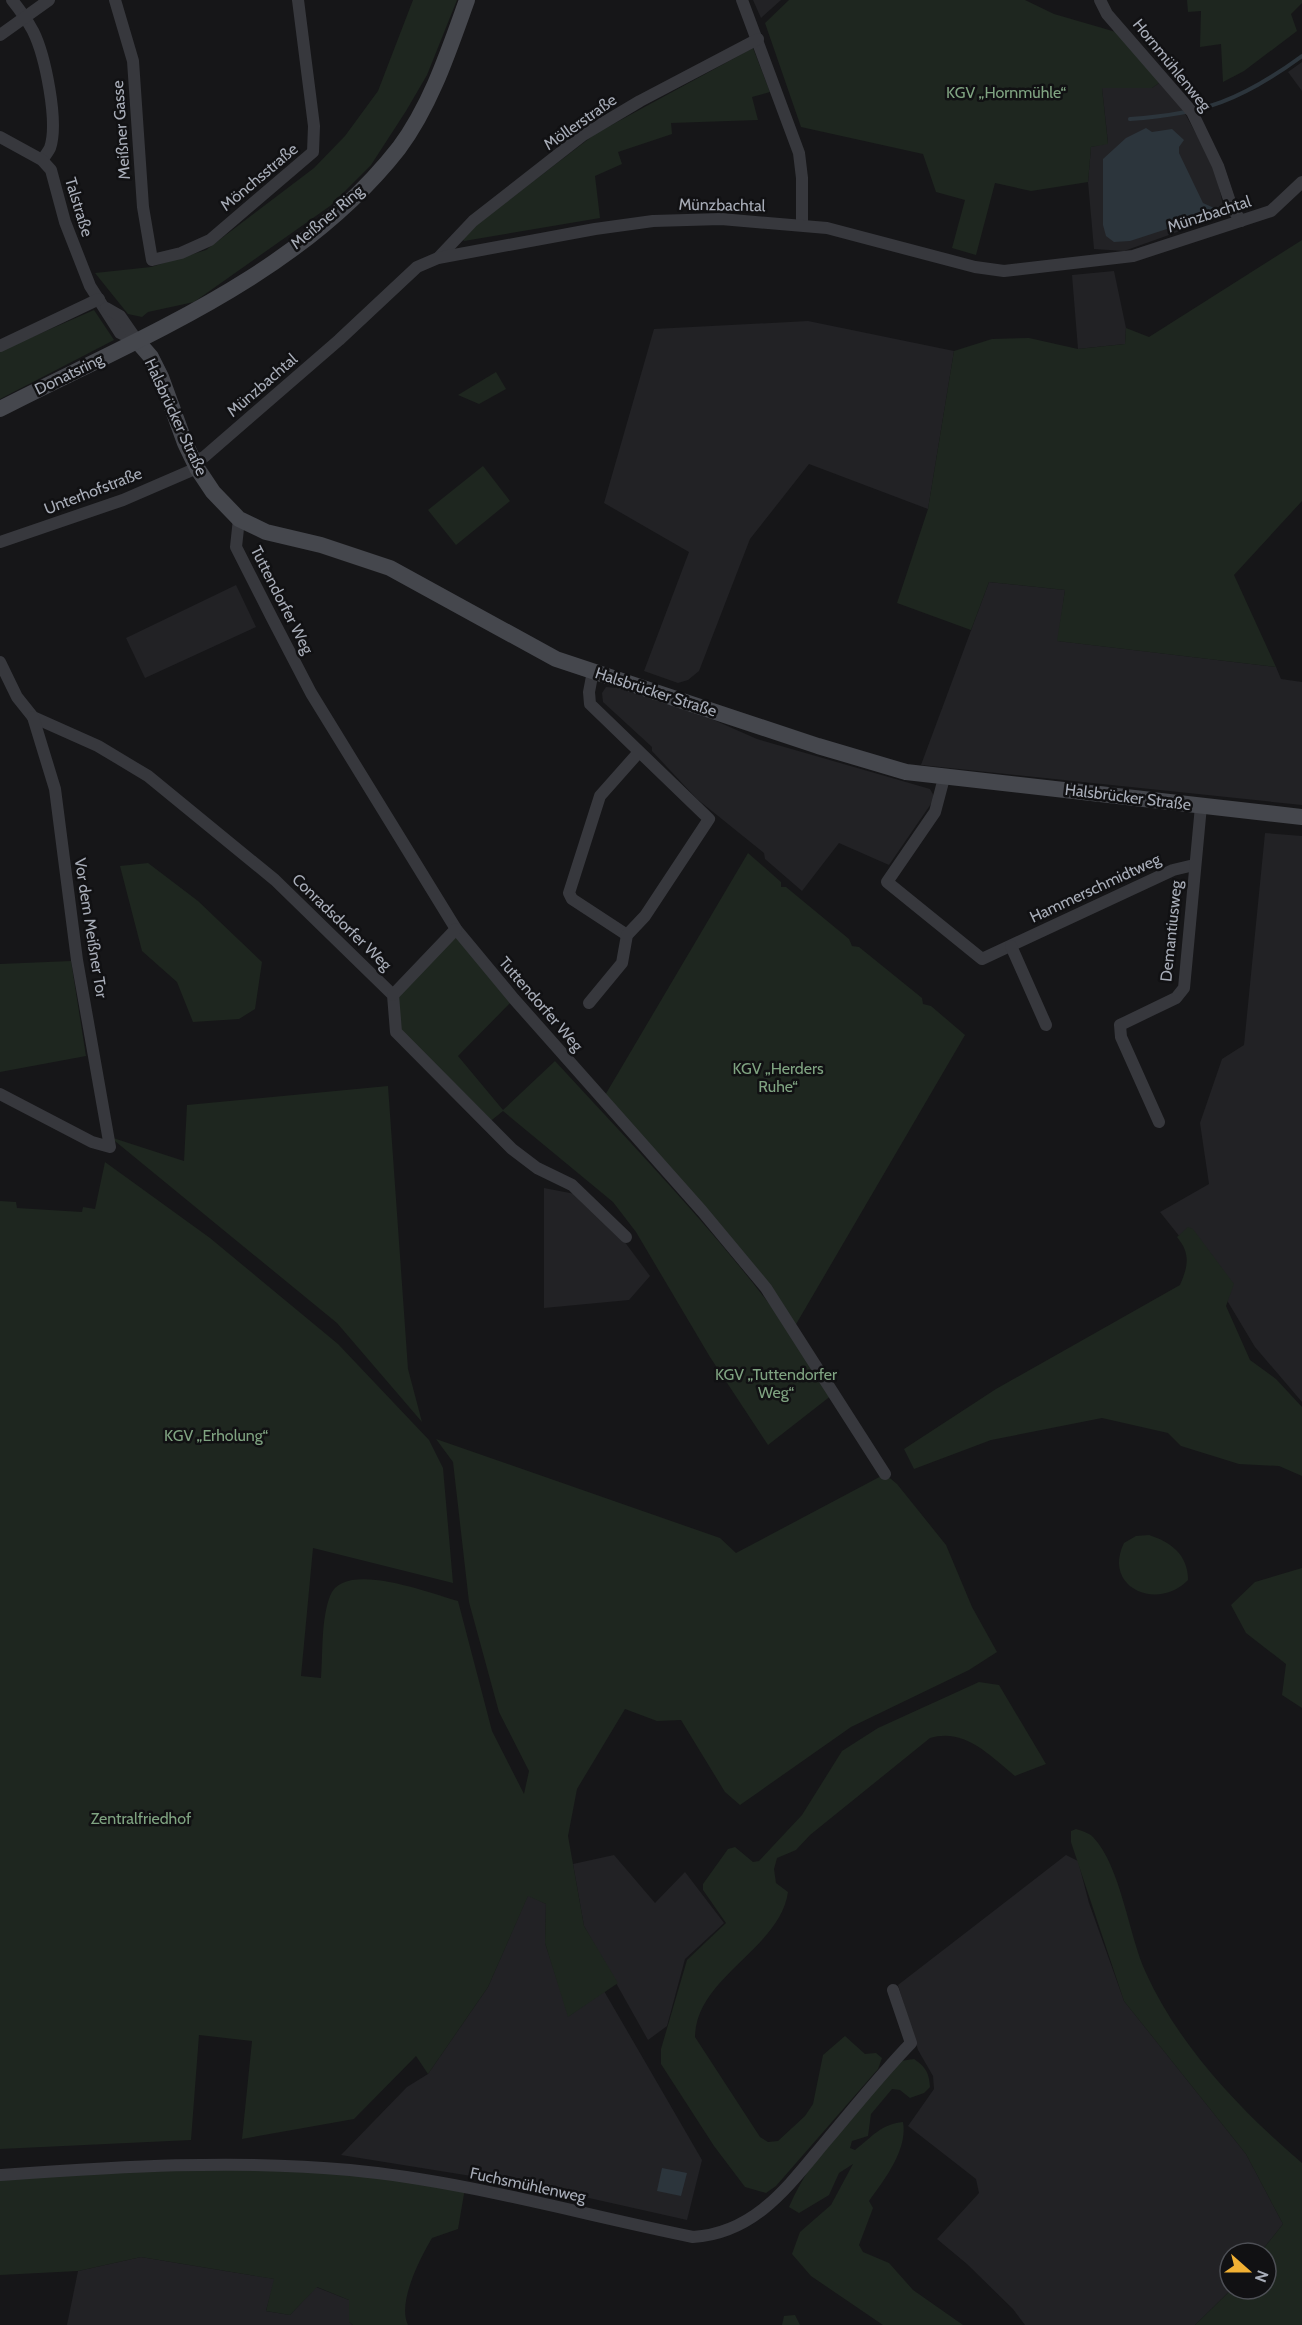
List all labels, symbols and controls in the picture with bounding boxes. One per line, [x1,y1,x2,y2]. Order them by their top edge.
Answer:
street label: Hornmühlenweg [1129,15,1216,116]
street label: Meißner Gasse [108,80,134,180]
park label: KGV „Hornmühle“ [946,83,1066,102]
street label: Möllerstraße [540,90,620,154]
street label: Mönchsstraße [216,139,302,215]
street label: Talstraße [61,175,97,239]
street label: Meißner Ring [287,180,368,253]
street label: Münzbachtal [1165,191,1253,236]
street label: Münzbachtal [678,195,766,215]
street label: Donatsring [31,349,107,399]
street label: Münzbachtal [223,349,301,421]
street label: Halsbrücker Straße [141,355,211,479]
street label: Unterhofstraße [41,464,145,518]
street label: Tuttendorfer Weg [247,543,318,658]
street label: Halsbrücker Straße [593,663,719,721]
street label: Halsbrücker Straße [1064,780,1192,814]
street label: Hammerschmidtweg [1027,849,1164,927]
street label: Vor dem Meißner Tor [71,857,112,1000]
street label: Conradsdorfer Weg [288,870,396,975]
street label: Demantiusweg [1156,878,1186,983]
street label: Tuttendorfer Weg [495,953,588,1056]
park label: KGV „Herders Ruhe“ [732,1059,824,1096]
park label: KGV „Tuttendorfer Weg“ [715,1365,838,1402]
park label: KGV „Erholung“ [164,1426,268,1445]
park label: Zentralfriedhof [91,1809,192,1828]
street label: Fuchsmühlenweg [468,2163,589,2207]
north arrow [1218,2241,1278,2301]
text: N [1251,2268,1272,2285]

